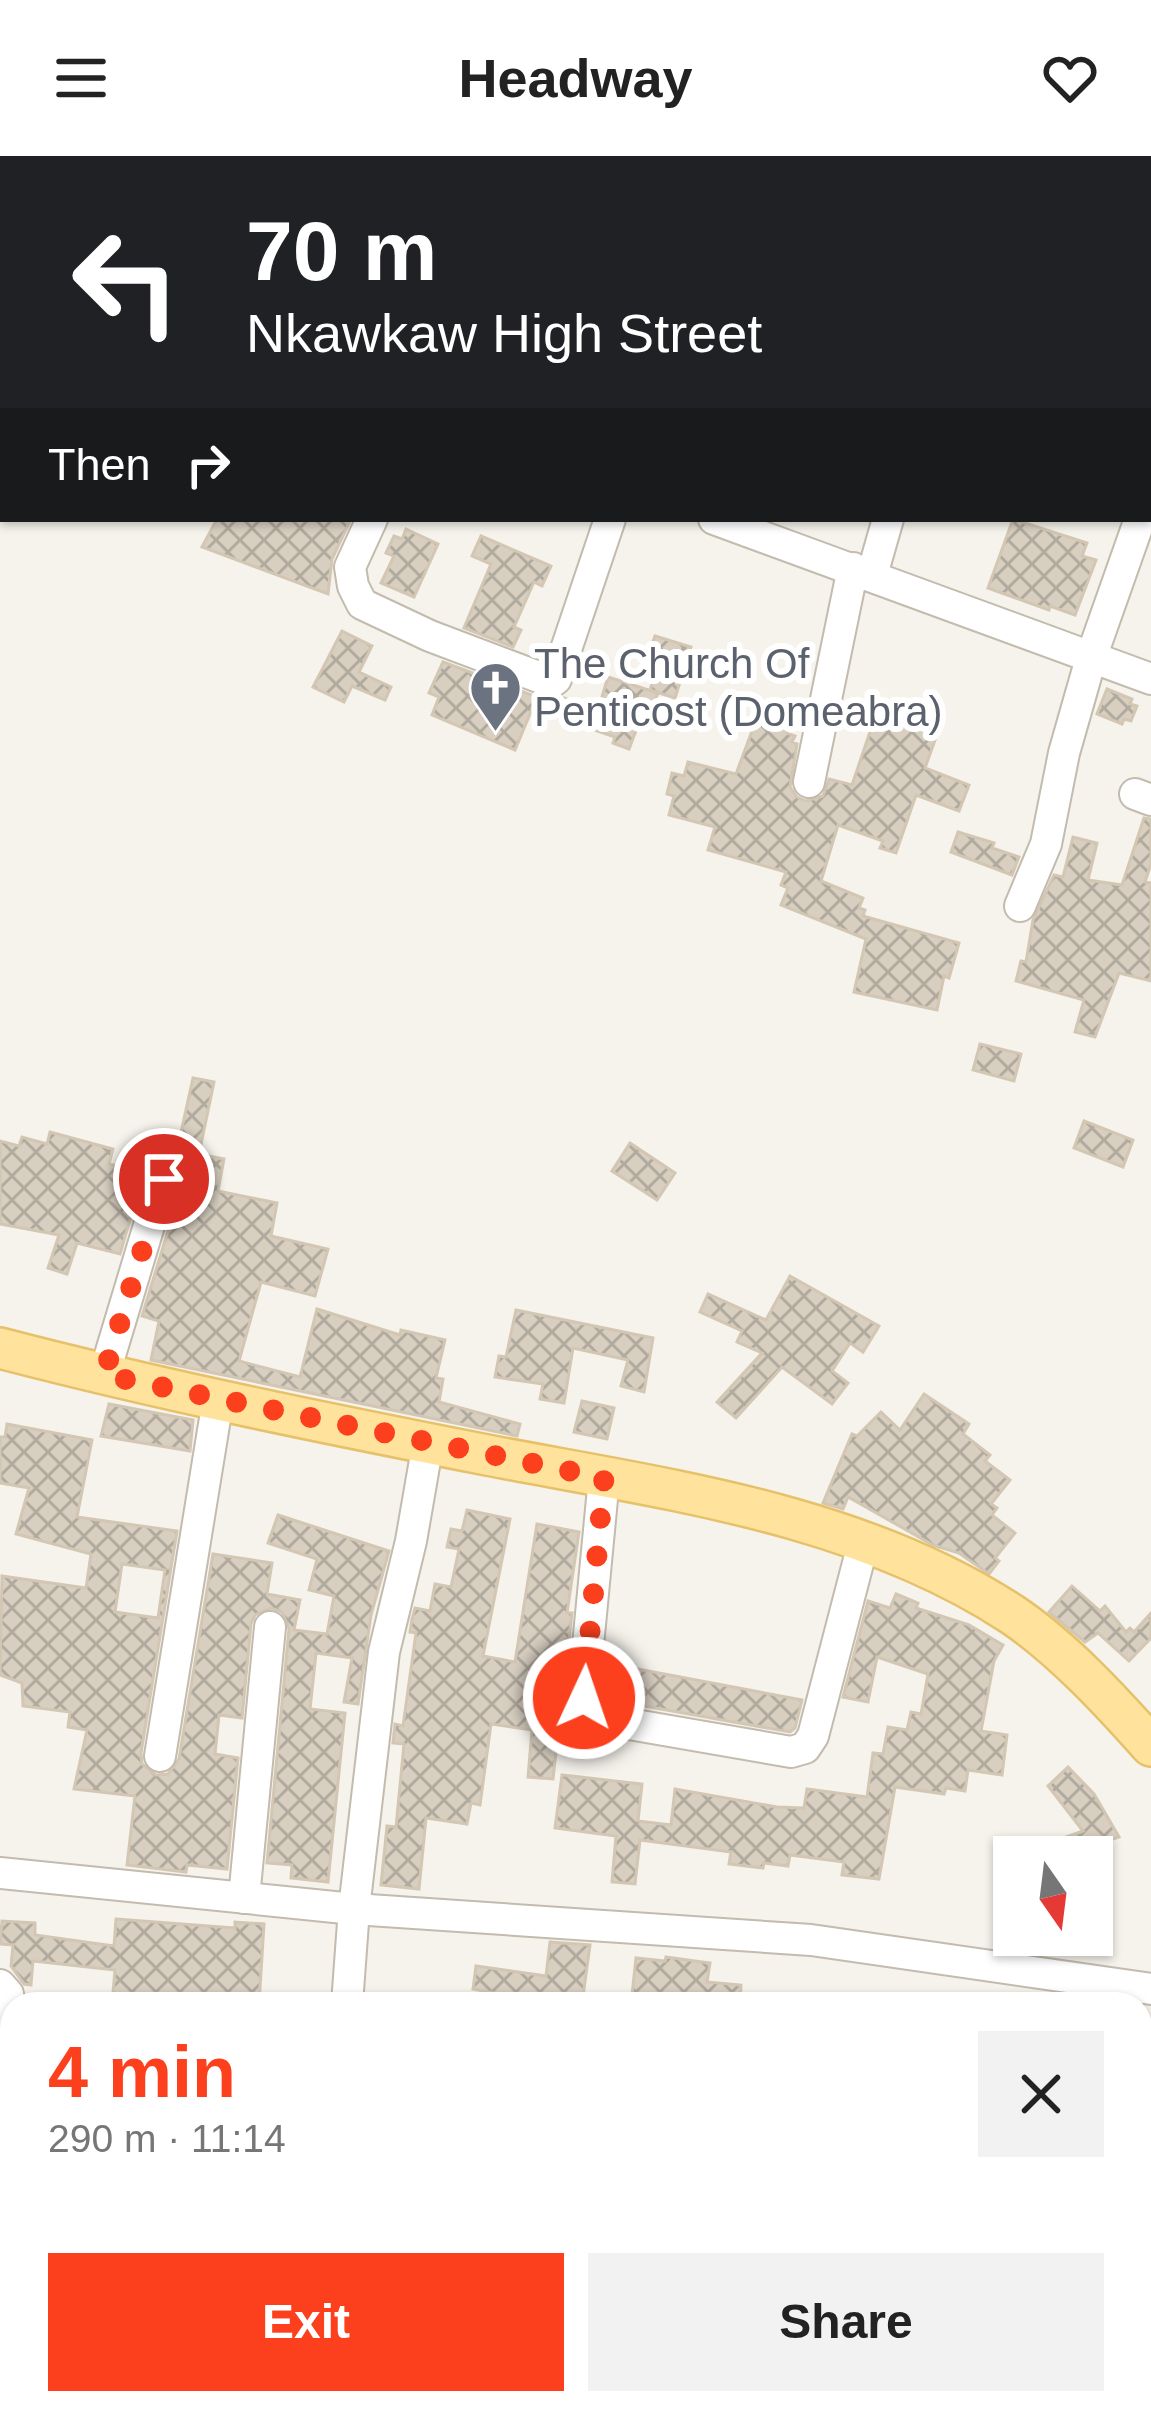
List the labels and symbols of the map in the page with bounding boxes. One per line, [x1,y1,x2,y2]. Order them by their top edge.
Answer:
place label: The Church Of Penticost (Domeabra) [534,640,943,735]
church icon: The Church Of Penticost (Domeabra) [467,659,523,733]
pin [113,1128,215,1230]
position arrow [521,1635,647,1761]
north arrow [993,1836,1113,1956]

